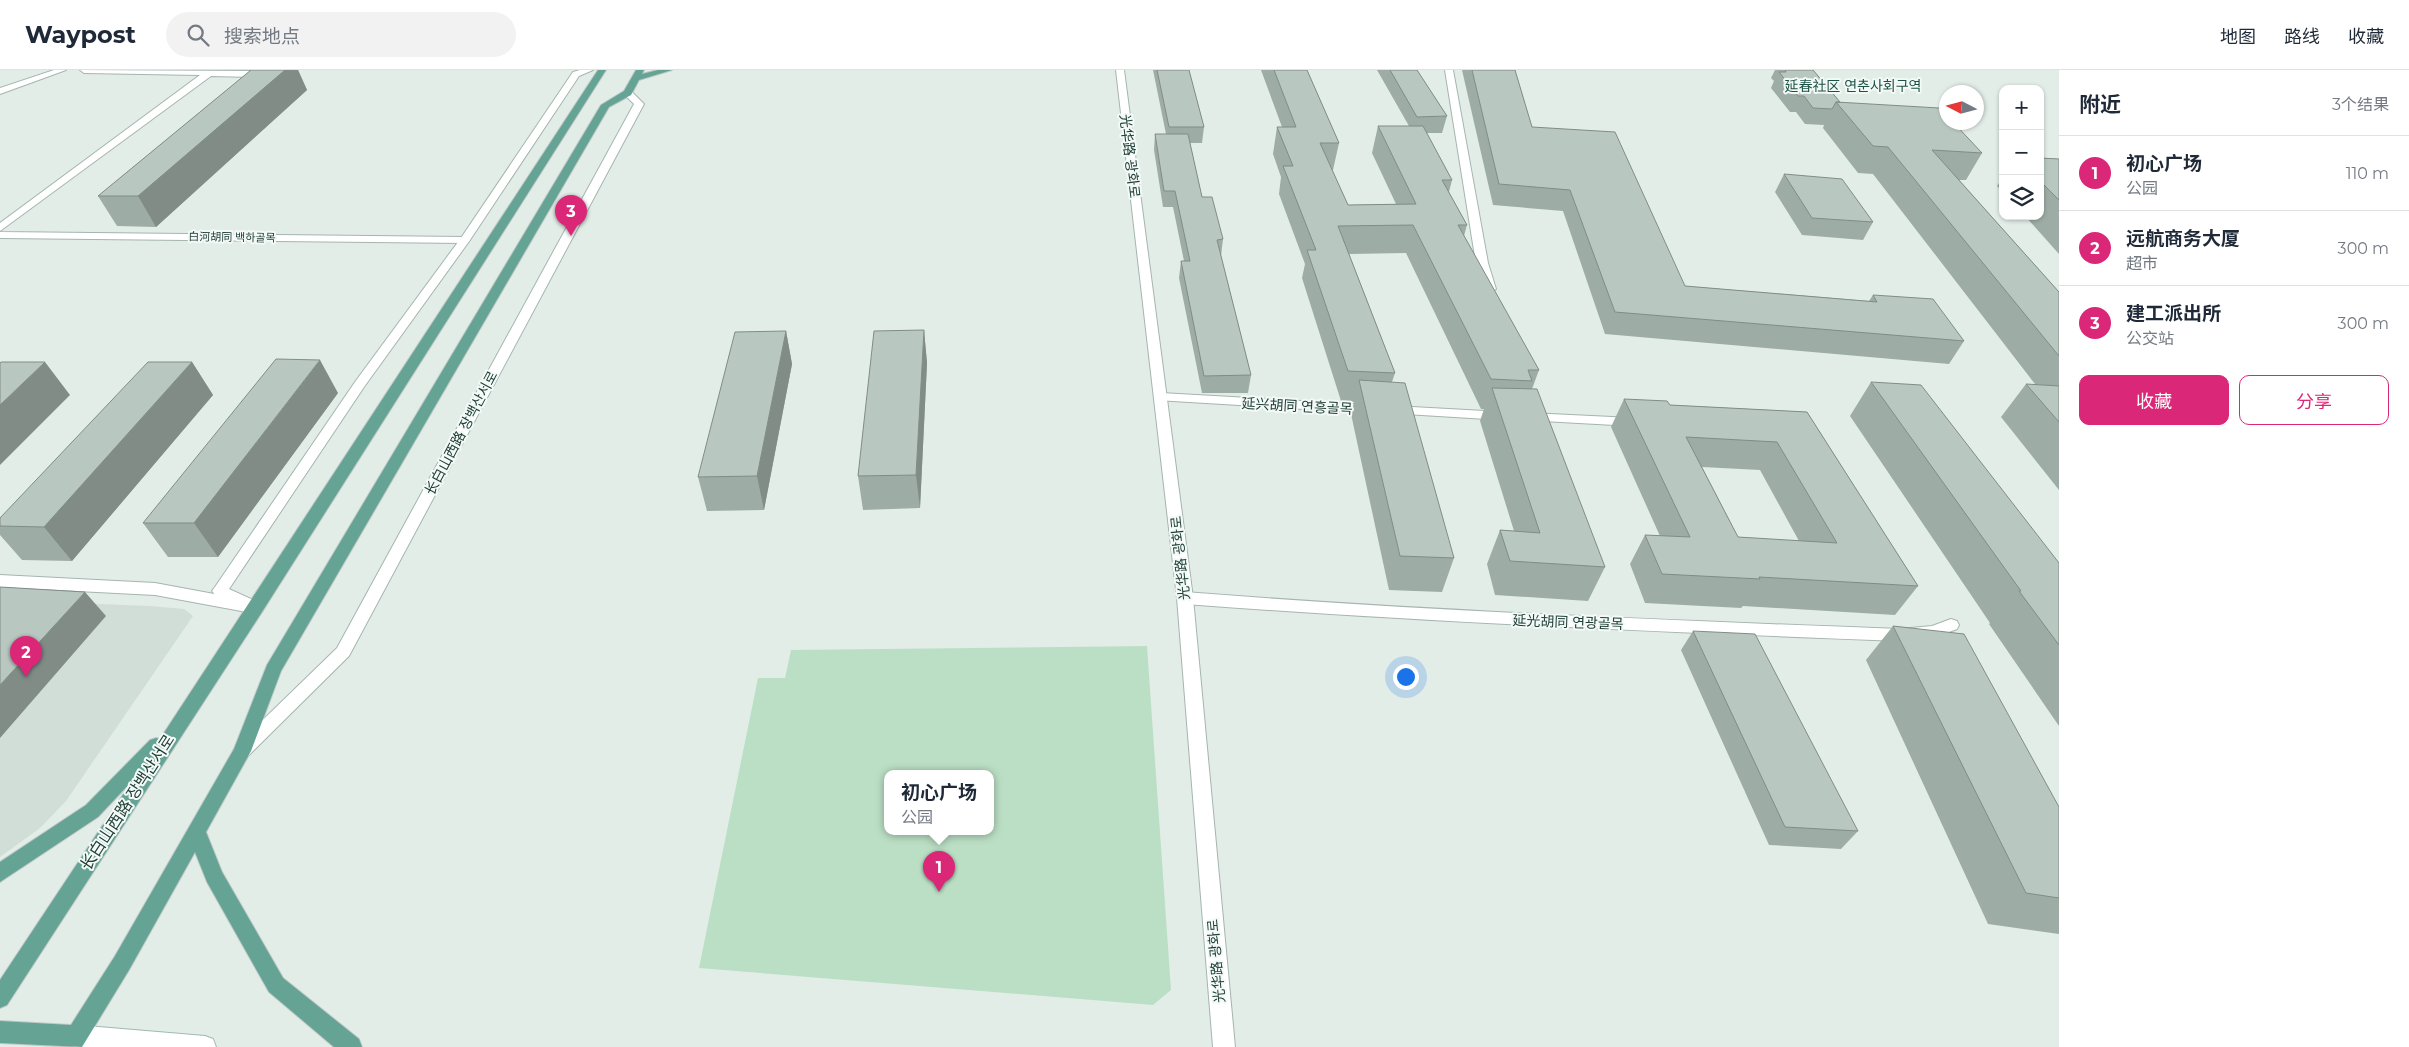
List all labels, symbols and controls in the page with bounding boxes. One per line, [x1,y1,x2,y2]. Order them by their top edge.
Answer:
search box [166,12,516,57]
text: Waypost [25,20,136,49]
icon: search [184,21,212,49]
text: 搜索地点 [224,25,300,48]
text: 地图 [2220,26,2256,48]
text: 路线 [2284,26,2320,48]
text: 收藏 [2348,26,2384,48]
district label: 延春社区 연춘사회구역 [1785,77,1921,95]
north arrow [1939,85,1984,130]
map controls [1999,85,2044,220]
button: + [1999,85,2044,130]
text: 附近 [2079,92,2121,117]
text: 3个结果 [2332,95,2389,114]
street label: 光华路 광화로 [1116,113,1144,199]
button: − [1999,130,2044,175]
text: 初心广场 [2126,152,2202,175]
text: 1 [2092,164,2098,183]
text: 110 m [2346,164,2389,183]
button: layers [1999,175,2044,220]
text: 公园 [2126,179,2158,198]
pin: 3 [555,195,587,236]
text: 远航商务大厦 [2126,227,2240,250]
street label: 白河胡同 백하골목 [188,229,276,245]
text: 2 [2090,239,2100,258]
text: 300 m [2338,239,2389,258]
text: 超市 [2126,254,2158,273]
text: 建工派出所 [2126,302,2221,325]
text: 3 [2090,314,2100,333]
text: 300 m [2338,314,2389,333]
text: 公交站 [2126,329,2174,348]
street label: 长白山西路 장백산서로 [421,368,501,498]
button: 收藏 [2079,375,2229,425]
button: 分享 [2239,375,2389,425]
street label: 延兴胡同 연흥골목 [1241,394,1353,418]
street label: 光华路 광화로 [1167,515,1193,601]
street label: 延光胡同 연광골목 [1512,611,1624,633]
pin: 2 [10,636,42,677]
your location [1393,664,1419,690]
street label: 长白山西路 장백산서로 [76,731,179,874]
popup [884,770,994,835]
text: 初心广场 [901,781,977,804]
text: 公园 [901,808,933,827]
pin: 1 [923,851,955,892]
street label: 光华路 광화로 [1203,918,1229,1004]

